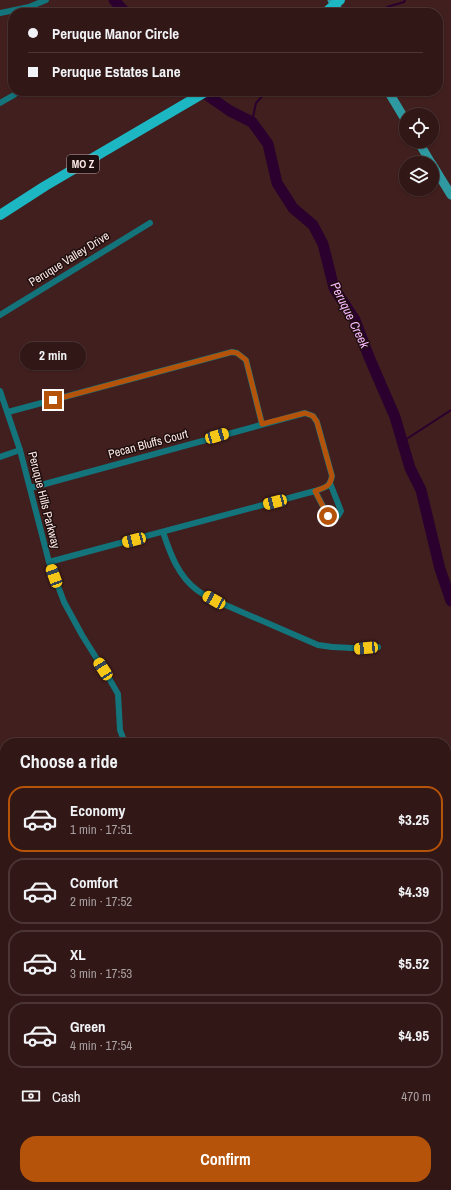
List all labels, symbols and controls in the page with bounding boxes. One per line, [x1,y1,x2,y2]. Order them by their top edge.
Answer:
text: Peruque Manor Circle [52,23,179,44]
text: Peruque Estates Lane [52,61,181,82]
map controls [399,108,439,196]
button: locate [399,108,439,148]
road number: MO Z [67,155,99,173]
button: layers [399,156,439,196]
street label: Peruque Valley Drive [26,228,112,290]
water label: Peruque Creek [327,279,374,352]
callout: 2 min [20,342,86,370]
text: 2 min [39,347,67,364]
route end [44,391,62,409]
street label: Pecan Bluffs Court [106,426,190,462]
car [204,427,230,445]
street label: Peruque Hills Parkway [24,450,64,550]
car [262,493,288,511]
route start [319,507,337,525]
car [121,531,147,549]
car [44,563,64,589]
car [201,589,227,611]
car [354,641,378,655]
car [91,656,115,682]
text: Choose a ride [20,749,118,774]
text: Economy [70,800,125,821]
icon: car [22,801,58,837]
text: $3.25 [398,809,429,830]
text: 1 min · 17:51 [70,821,132,838]
text: Comfort [70,872,118,893]
icon: car [22,873,58,909]
text: $4.39 [398,881,429,902]
text: 2 min · 17:52 [70,893,132,910]
text: XL [70,944,86,965]
icon: car [22,945,58,981]
text: $5.52 [398,953,429,974]
text: 3 min · 17:53 [70,965,132,982]
text: Green [70,1016,106,1037]
icon: car [22,1017,58,1053]
text: $4.95 [398,1025,429,1046]
text: 4 min · 17:54 [70,1037,132,1054]
icon: cash [20,1085,42,1107]
text: Cash [52,1086,81,1107]
text: 470 m [401,1088,431,1105]
button: Confirm [20,1136,431,1182]

